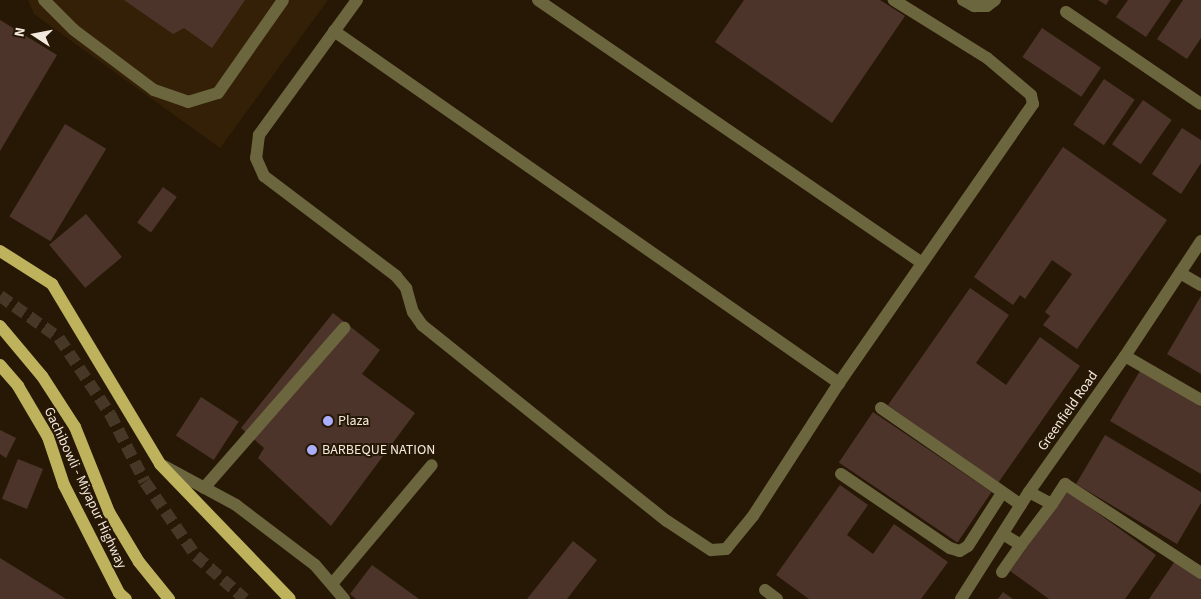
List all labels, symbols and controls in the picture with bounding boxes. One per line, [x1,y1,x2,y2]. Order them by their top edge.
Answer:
north arrow [10,10,60,60]
text: N [10,26,31,39]
street label: Greenfield Road [1034,368,1102,454]
street label: Gachibowli - Miyapur Highway [40,405,130,571]
place label: Plaza [338,413,369,429]
marker: Plaza [322,415,334,427]
place label: BARBEQUE NATION [322,442,435,458]
marker: BARBEQUE NATION [306,444,318,456]

